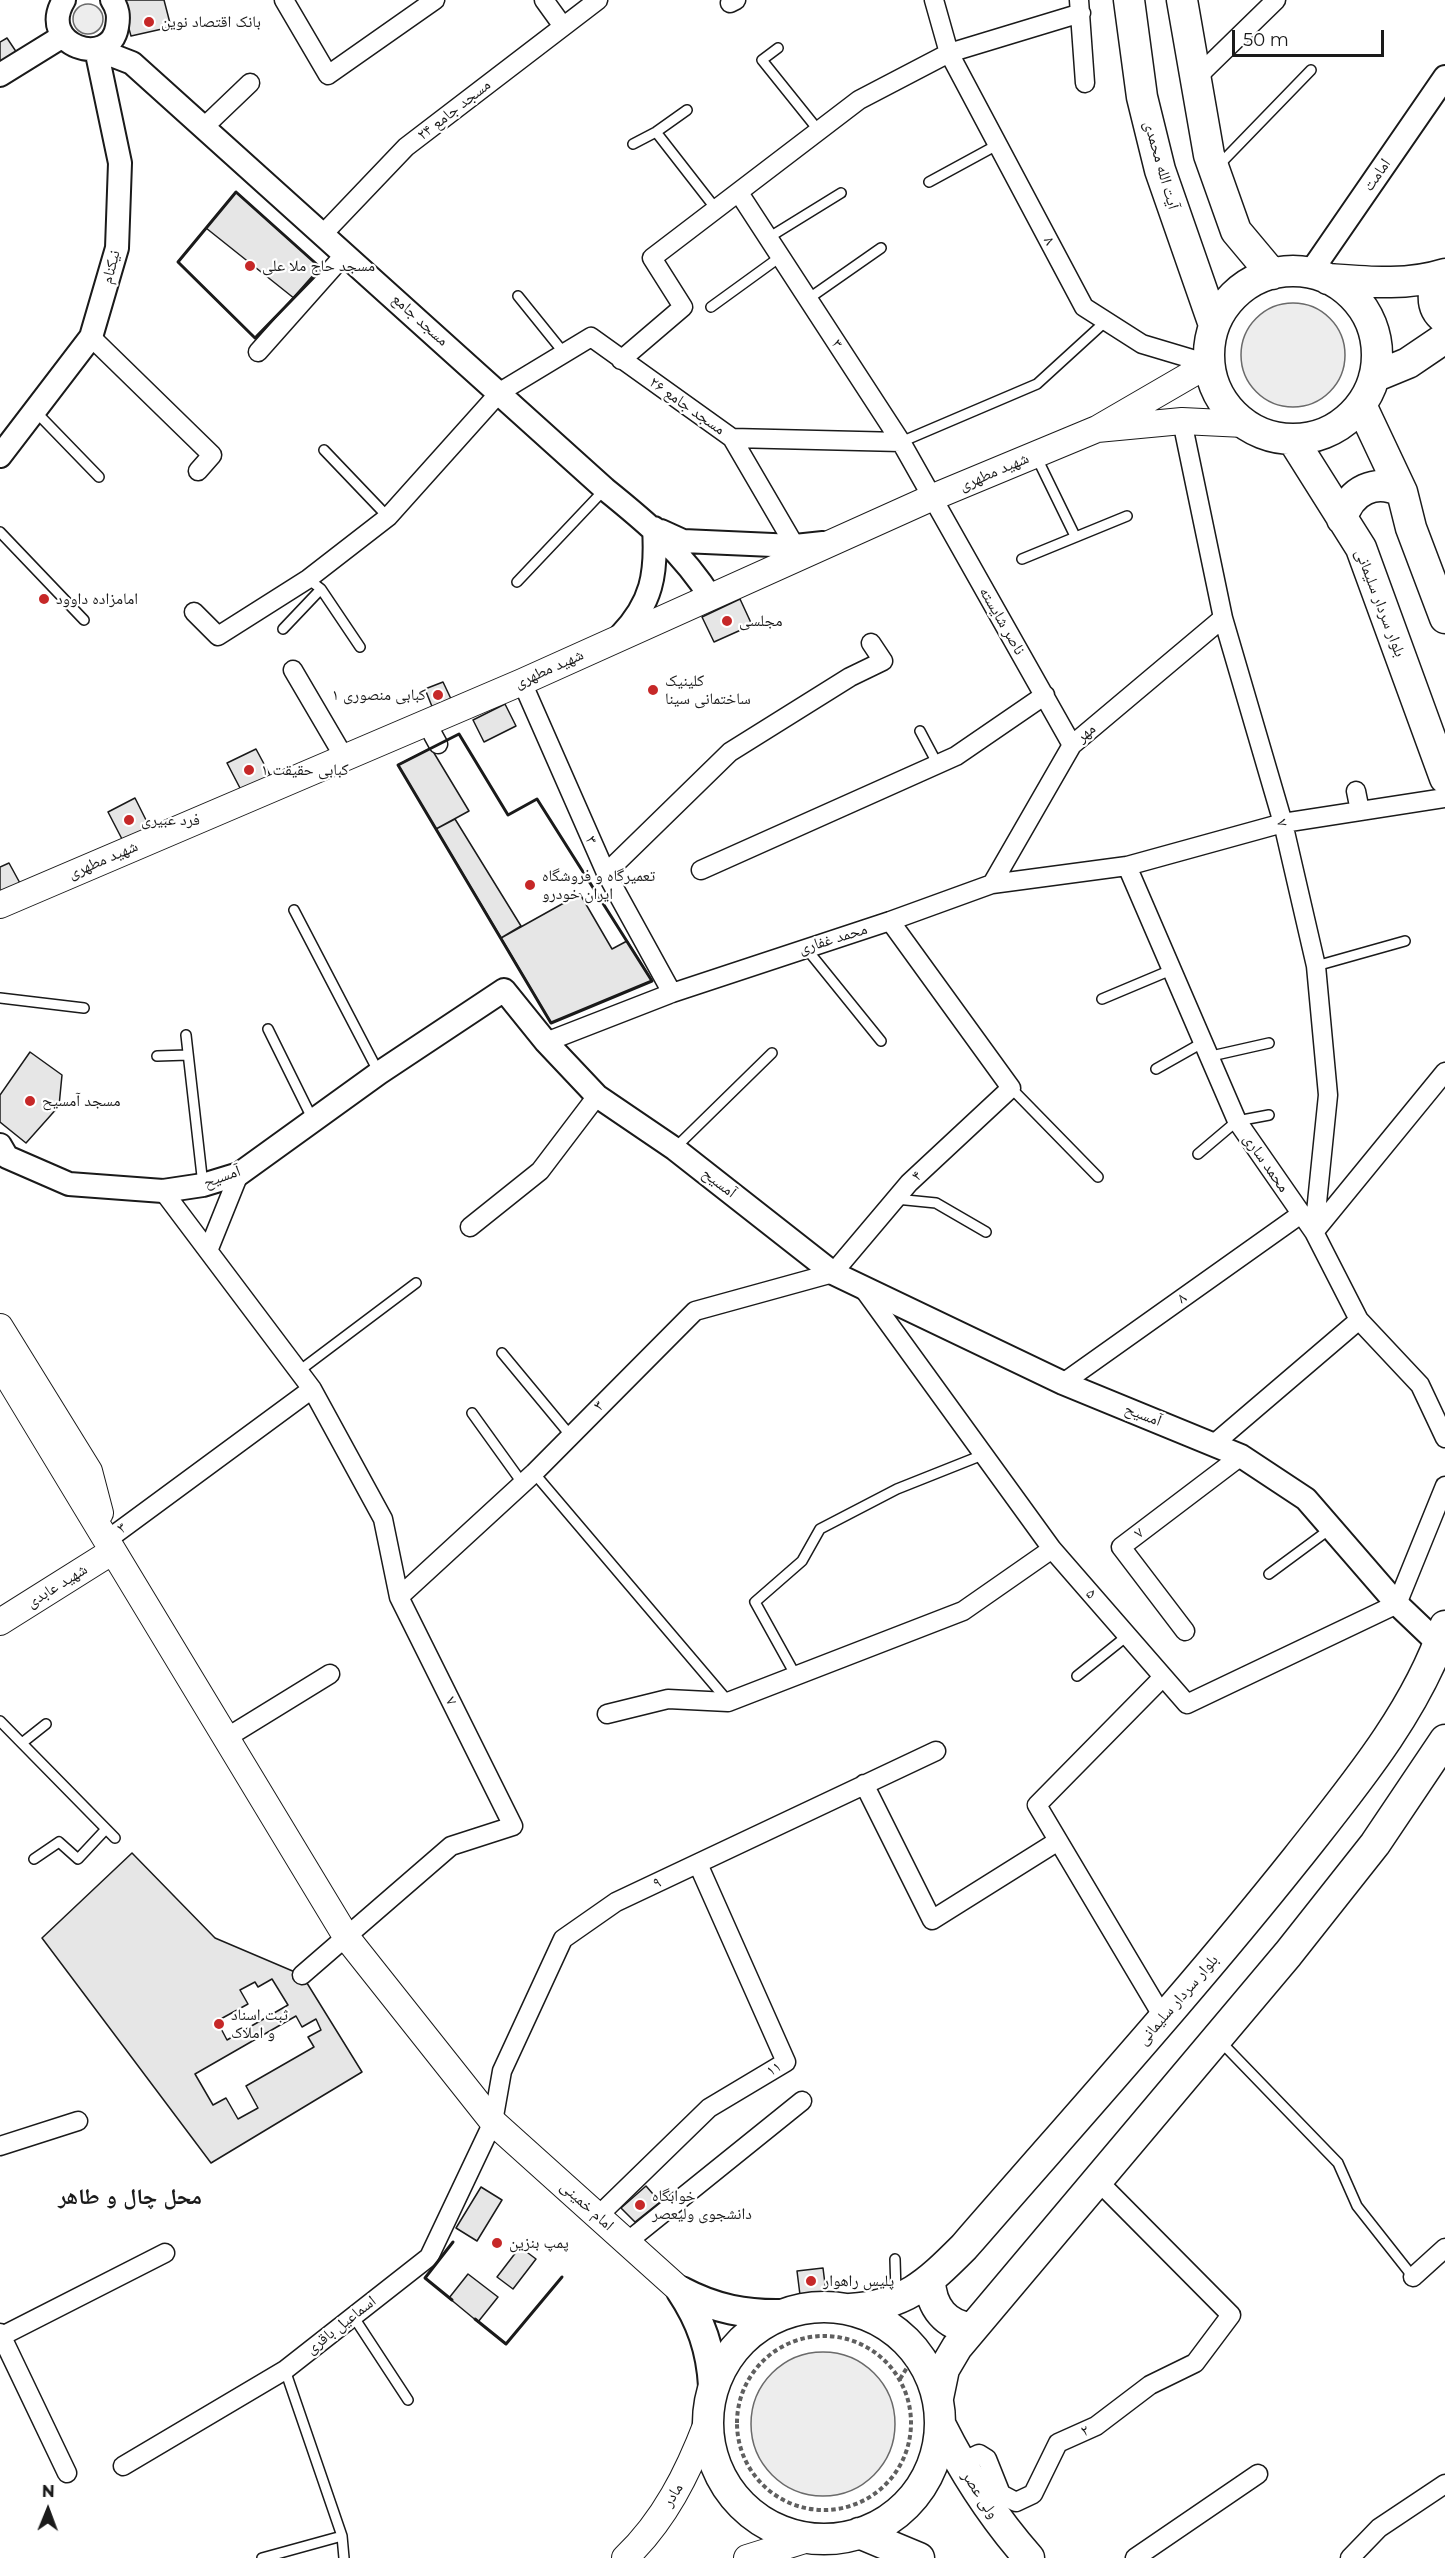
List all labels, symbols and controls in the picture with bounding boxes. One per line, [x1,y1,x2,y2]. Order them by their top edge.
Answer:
place label: بانک اقتصاد نوین [161,12,261,32]
marker: بانک اقتصاد نوین [142,15,156,29]
scale bar [1235,18,1386,56]
text: 50 m [1243,29,1289,51]
street label: ۲۴ مسجد جامع [413,75,495,145]
street label: آیت الله محمدی [1139,119,1183,211]
street label: امامت [1359,155,1395,195]
street label: ۸ [1039,233,1059,249]
street label: نیکنام [97,248,125,286]
place label: مسجد حاج ملا علی [262,256,375,276]
marker: مسجد حاج ملا علی [243,259,257,273]
street label: مسجد جامع [388,290,452,350]
street label: ۳ [827,336,847,352]
street label: ۲۶ مسجد جامع [645,373,729,439]
street label: شهید مطهری [956,449,1032,495]
street label: بلوار سردار سلیمانی [1351,546,1409,660]
street label: ناصر شایسته [975,584,1029,658]
place label: امامزاده داوود [56,589,138,609]
marker: امامزاده داوود [37,592,51,606]
place label: مجلسی [739,611,782,631]
marker: مجلسی [720,614,734,628]
street label: شهید مطهری [511,645,587,693]
place label: کلینیک ساختمانی سینا [665,671,751,709]
marker: کلینیک ساختمانی سینا [646,683,660,697]
place label: کبابی منصوری ۱ [332,685,426,705]
marker: کبابی منصوری ۱ [431,688,445,702]
street label: مهر [1072,719,1100,747]
place label: کبابی حقیقت ۱ [261,760,349,780]
marker: کبابی حقیقت ۱ [242,763,256,777]
place label: فرد عبیری [141,810,200,830]
marker: فرد عبیری [122,813,136,827]
street label: ۷ [1272,817,1292,829]
street label: ۳ [581,833,601,847]
street label: شهید مطهری [65,837,141,883]
place label: تعمیرگاه و فروشگاه ایران خودرو [542,866,655,904]
marker: تعمیرگاه و فروشگاه ایران خودرو [523,878,537,892]
street label: محمد غفاری [796,919,870,959]
place label: مسجد آمسیح [42,1091,120,1111]
marker: مسجد آمسیح [23,1094,37,1108]
street label: محمد ساری [1239,1130,1293,1196]
street label: آمسیح [201,1161,243,1193]
street label: آمسیح [698,1164,740,1202]
street label: ۴ [908,1167,926,1185]
street label: ۸ [1174,1288,1190,1308]
street label: ۳ [590,1397,608,1415]
street label: آمسیح [1122,1399,1164,1431]
street label: ۳ [113,1518,131,1538]
street label: ۷ [1130,1523,1148,1543]
street label: شهید عابدی [23,1560,91,1612]
street label: ۵ [1081,1585,1101,1603]
street label: ۷ [441,1693,461,1709]
street label: ۹ [650,1873,664,1893]
street label: بلوار سردار سلیمانی [1133,1951,1223,2049]
place label: ثبت اسناد و املاک [231,2005,288,2043]
marker: ثبت اسناد و املاک [212,2017,226,2031]
street label: ۱۱ [763,2057,785,2081]
street label: امام خمینی [556,2177,618,2235]
district label: محل چال و طاهر [58,2185,202,2211]
place label: خوابگاه دانشجوی ولیعصر [652,2186,752,2224]
marker: خوابگاه دانشجوی ولیعصر [633,2198,647,2212]
place label: پمپ بنزین [509,2233,569,2253]
marker: پمپ بنزین [490,2236,504,2250]
place label: پلیس راهوار [823,2271,894,2291]
marker: پلیس راهوار [804,2274,818,2288]
street label: اسماعیل باقری [302,2292,380,2358]
street label: ۲ [1078,2421,1092,2441]
street label: ولی عصر [958,2468,1002,2522]
north arrow [18,2480,78,2540]
street label: مادر [658,2480,688,2510]
text: N [42,2482,55,2501]

